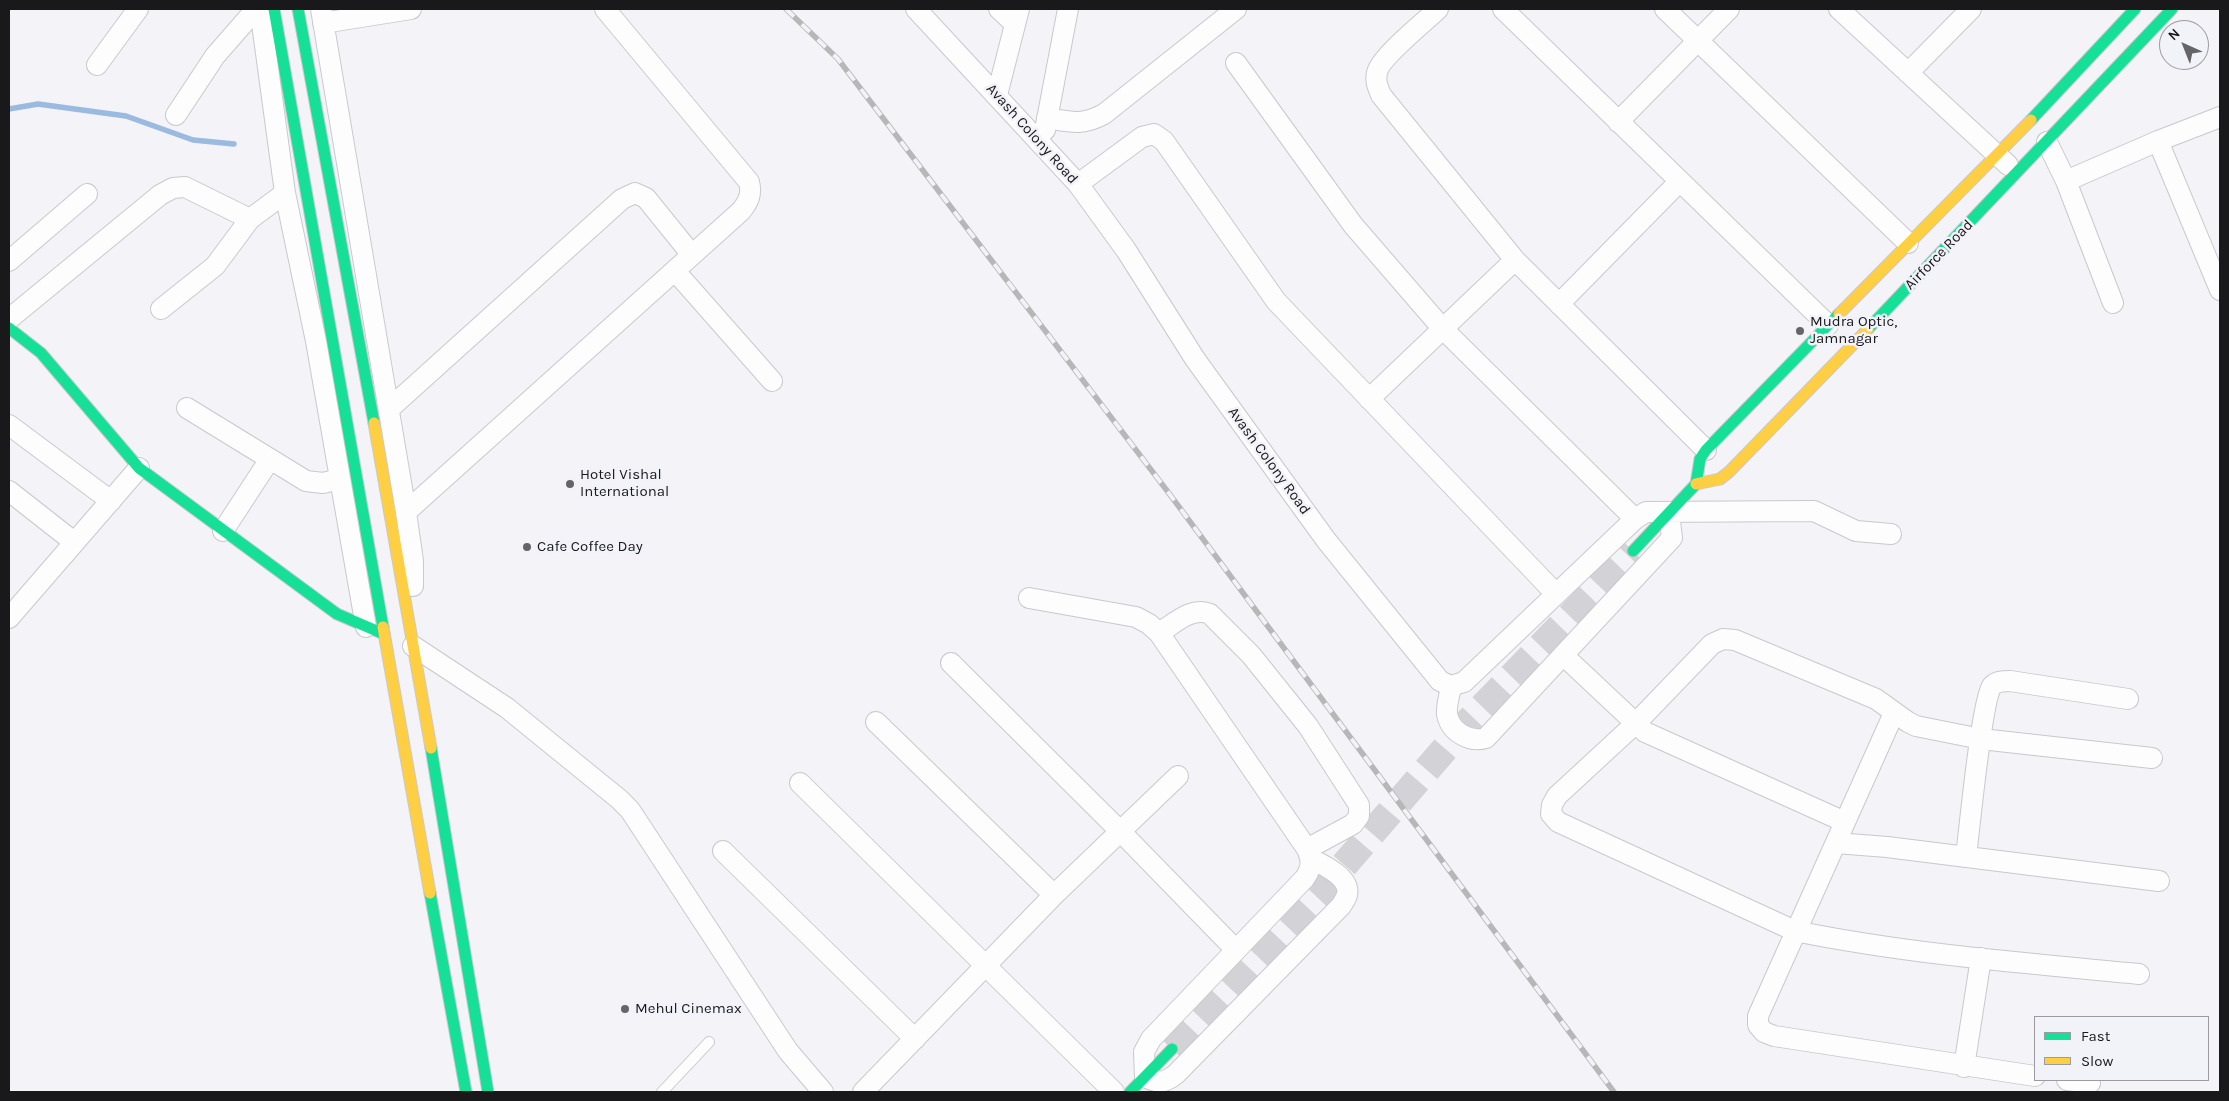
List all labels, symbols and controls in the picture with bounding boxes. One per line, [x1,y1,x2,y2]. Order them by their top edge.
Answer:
north arrow [2159,20,2209,70]
text: N [2164,25,2183,44]
street label: Avash Colony Road [982,80,1082,188]
street label: Airforce Road [1901,216,1977,294]
place label: Mudra Optic, Jamnagar [1810,313,1897,348]
marker: Mudra Optic, Jamnagar [1794,325,1806,337]
street label: Avash Colony Road [1224,404,1314,518]
place label: Hotel Vishal International [580,466,669,501]
marker: Hotel Vishal International [564,478,576,490]
place label: Cafe Coffee Day [537,538,643,556]
marker: Cafe Coffee Day [521,541,533,553]
place label: Mehul Cinemax [635,1000,742,1018]
marker: Mehul Cinemax [619,1003,631,1015]
legend [2034,1016,2209,1081]
text: Fast [2081,1027,2110,1045]
text: Slow [2081,1052,2113,1070]

